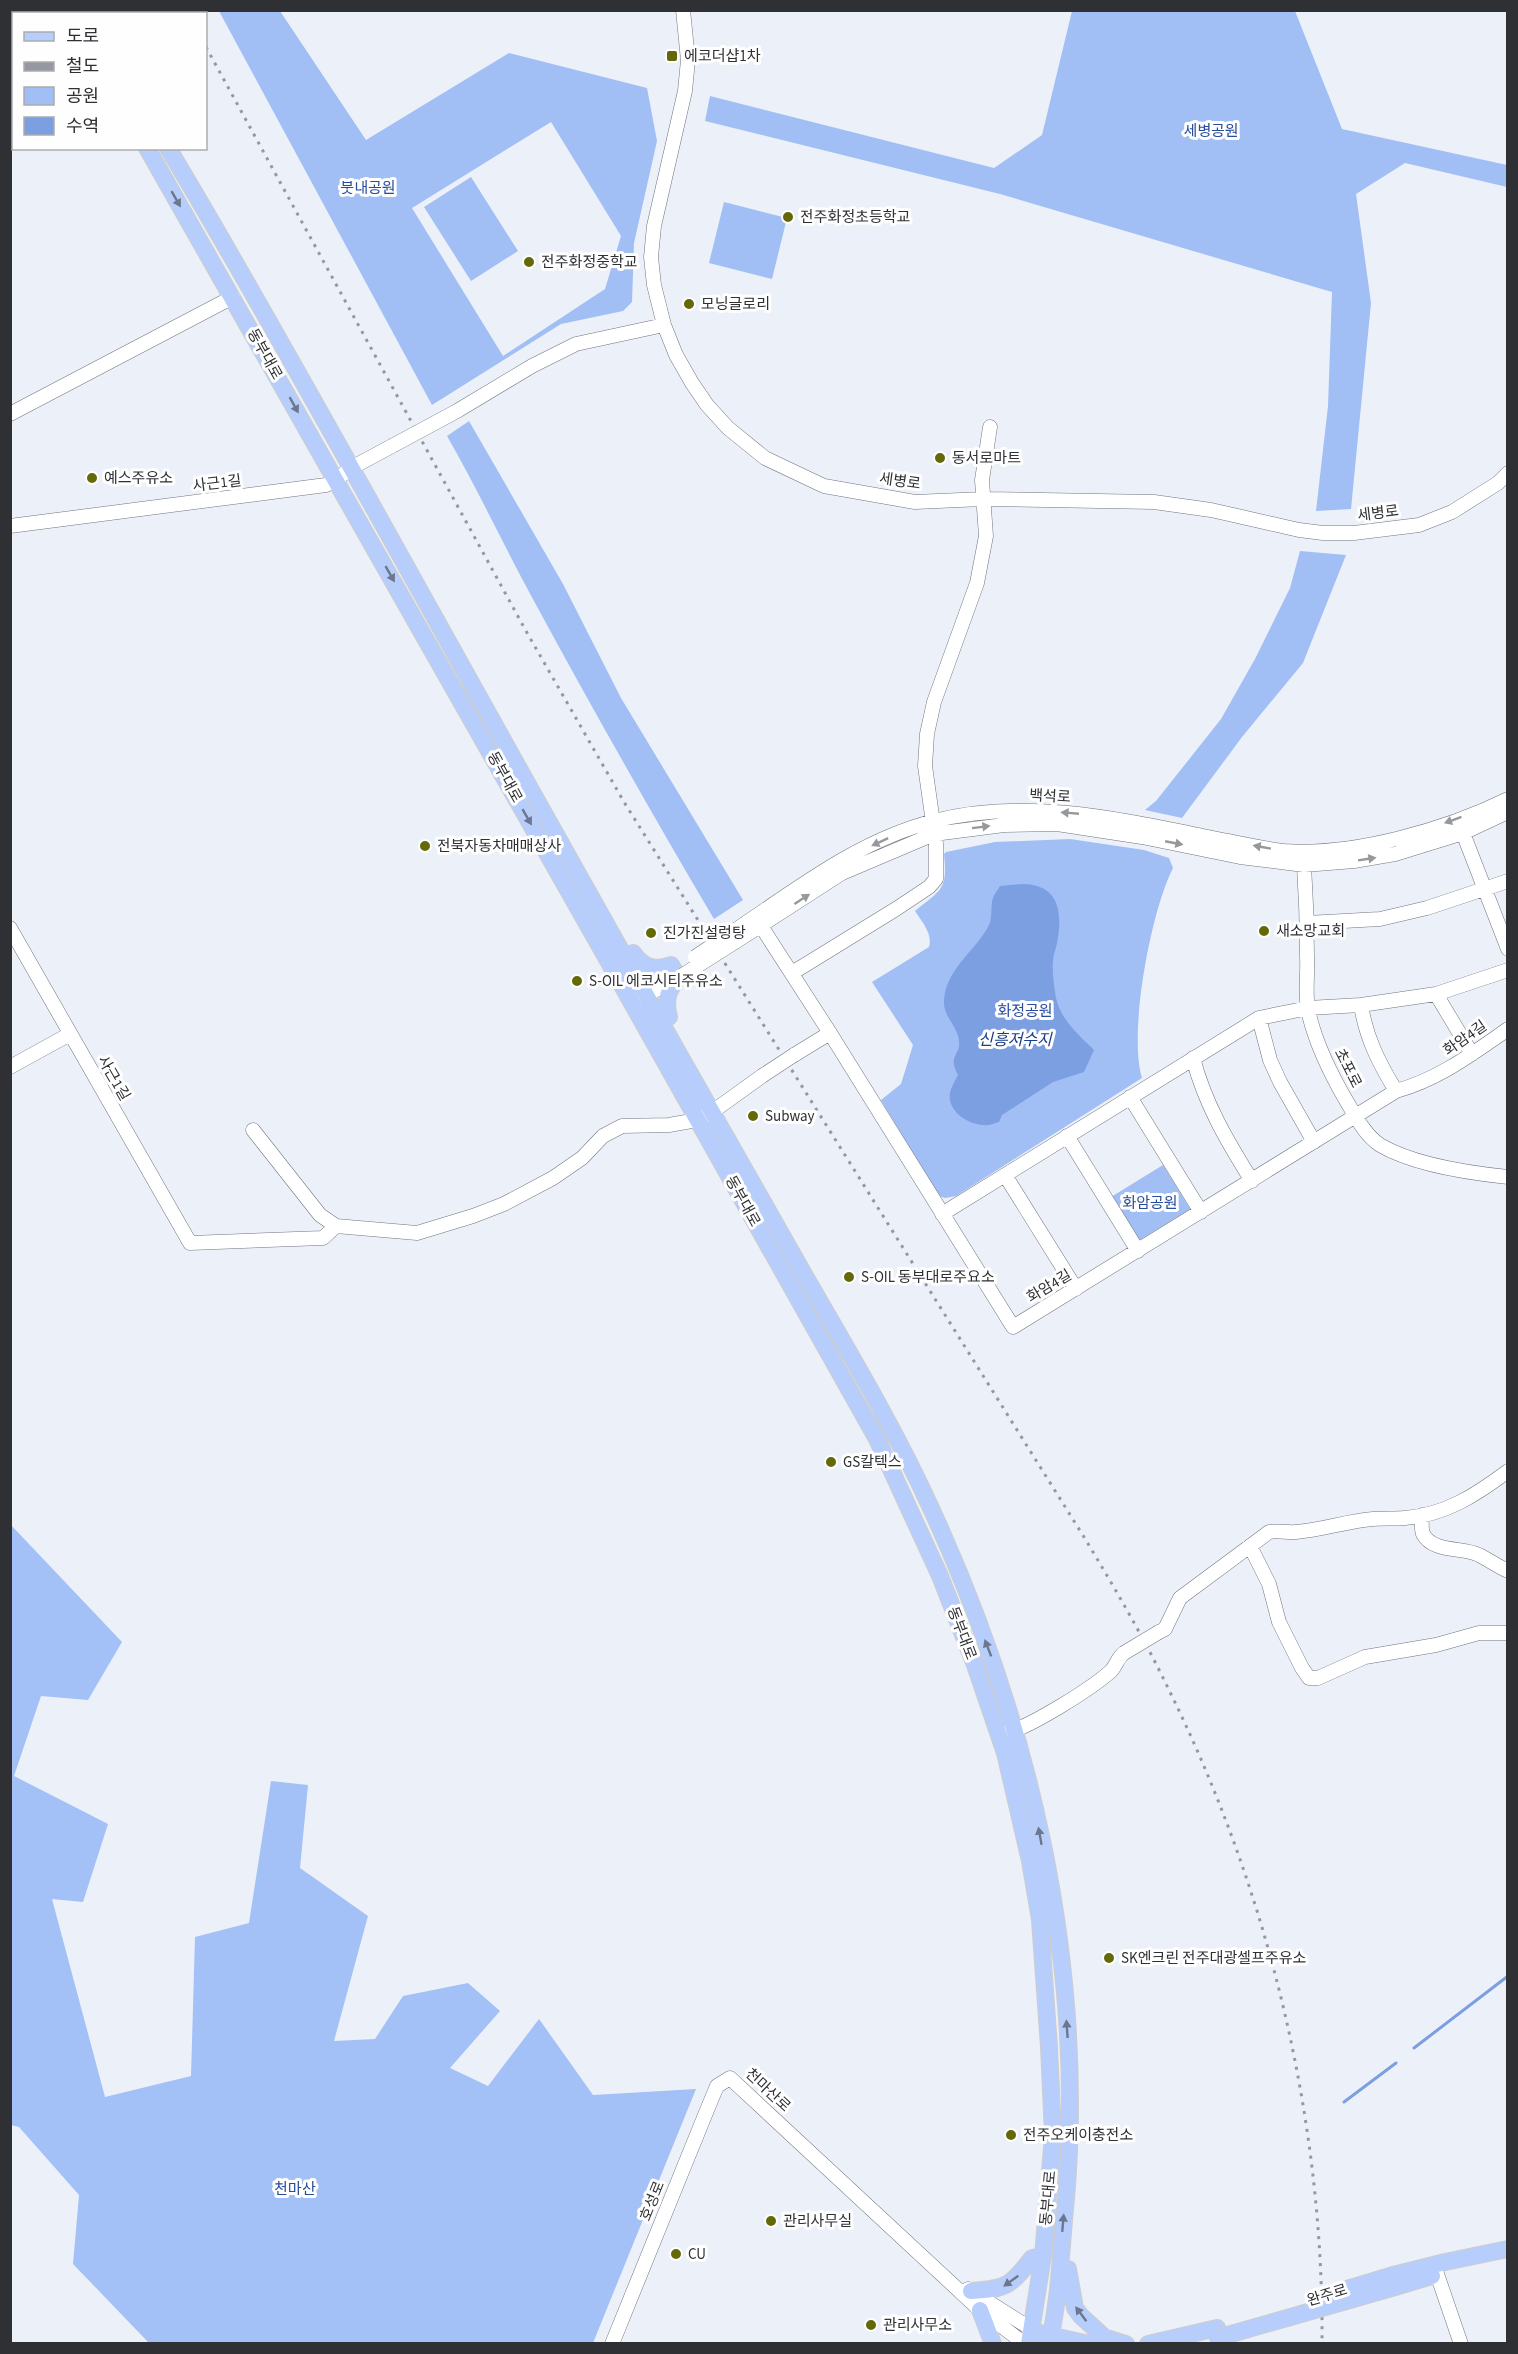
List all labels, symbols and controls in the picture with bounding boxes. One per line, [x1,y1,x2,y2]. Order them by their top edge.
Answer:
legend [12,12,207,150]
text: 도로 [66,24,99,49]
place label: 에코더샵1차 [684,46,761,67]
marker: 에코더샵1차 [665,49,679,63]
text: 철도 [66,54,99,79]
text: 공원 [66,84,99,109]
text: 수역 [66,114,99,139]
park label: 세병공원 [1183,121,1239,142]
park label: 붓내공원 [340,178,396,199]
one-way arrow [171,191,181,208]
place label: 전주화정초등학교 [800,207,910,228]
marker: 전주화정초등학교 [781,210,795,224]
place label: 전주화정중학교 [541,252,638,273]
marker: 전주화정중학교 [522,255,536,269]
place label: 모닝글로리 [701,294,770,315]
marker: 모닝글로리 [682,297,696,311]
street label: 동부대로 [242,325,287,383]
one-way arrow [288,397,299,413]
place label: 동서로마트 [952,448,1021,469]
marker: 동서로마트 [933,451,947,465]
place label: 예스주유소 [104,468,173,489]
street label: 세병로 [878,468,922,495]
street label: 사근1길 [192,470,243,497]
marker: 예스주유소 [85,471,99,485]
street label: 세병로 [1356,501,1400,526]
one-way arrow [385,566,395,583]
street label: 동부대로 [482,748,527,806]
street label: 백석로 [1029,785,1071,808]
one-way arrow [1061,808,1080,818]
one-way arrow [522,809,533,825]
one-way arrow [1444,816,1462,826]
one-way arrow [971,823,990,832]
place label: 전북자동차매매상사 [437,836,561,857]
one-way arrow [871,837,889,847]
marker: 전북자동차매매상사 [418,839,432,853]
one-way arrow [1165,839,1183,849]
one-way arrow [1253,842,1272,851]
one-way arrow [1358,854,1377,863]
one-way arrow [794,894,810,905]
place label: 새소망교회 [1276,921,1345,942]
place label: 진가진설렁탕 [663,923,746,944]
marker: 새소망교회 [1257,924,1271,938]
marker: 진가진설렁탕 [644,926,658,940]
place label: S-OIL 에코시티주유소 [589,971,723,992]
marker: S-OIL 에코시티주유소 [570,974,584,988]
park label: 화정공원 [997,1001,1053,1022]
street label: 화암4길 [1439,1016,1491,1061]
water label: 신흥저수지 [978,1029,1053,1051]
street label: 초포로 [1329,1045,1366,1091]
street label: 사근1길 [92,1052,135,1105]
place label: Subway [765,1106,815,1127]
marker: Subway [746,1109,760,1123]
street label: 동부대로 [720,1172,765,1230]
park label: 화암공원 [1122,1193,1178,1214]
street label: 화암4길 [1023,1265,1076,1308]
place label: S-OIL 동부대로주요소 [861,1267,995,1288]
marker: S-OIL 동부대로주요소 [842,1270,856,1284]
place label: GS칼텍스 [843,1452,902,1473]
marker: GS칼텍스 [824,1455,838,1469]
street label: 동부대로 [942,1604,981,1663]
one-way arrow [982,1639,992,1657]
one-way arrow [1035,1826,1044,1845]
place label: SK엔크린 전주대광셀프주유소 [1121,1948,1306,1969]
marker: SK엔크린 전주대광셀프주유소 [1102,1951,1116,1965]
one-way arrow [1062,2019,1072,2038]
street label: 천마산로 [740,2064,795,2117]
place label: 전주오케이충전소 [1023,2125,1134,2146]
marker: 전주오케이충전소 [1004,2128,1018,2142]
street label: 동부대로 [1036,2170,1061,2226]
street label: 호성로 [635,2178,670,2224]
park label: 천마산 [274,2179,316,2200]
place label: 관리사무실 [783,2211,852,2232]
marker: 관리사무실 [764,2214,778,2228]
one-way arrow [1059,2214,1068,2233]
place label: CU [688,2244,706,2265]
marker: CU [669,2247,683,2261]
one-way arrow [1004,2275,1020,2287]
street label: 완주로 [1304,2279,1350,2312]
one-way arrow [1074,2306,1087,2322]
place label: 관리사무소 [883,2315,952,2336]
marker: 관리사무소 [864,2318,878,2332]

